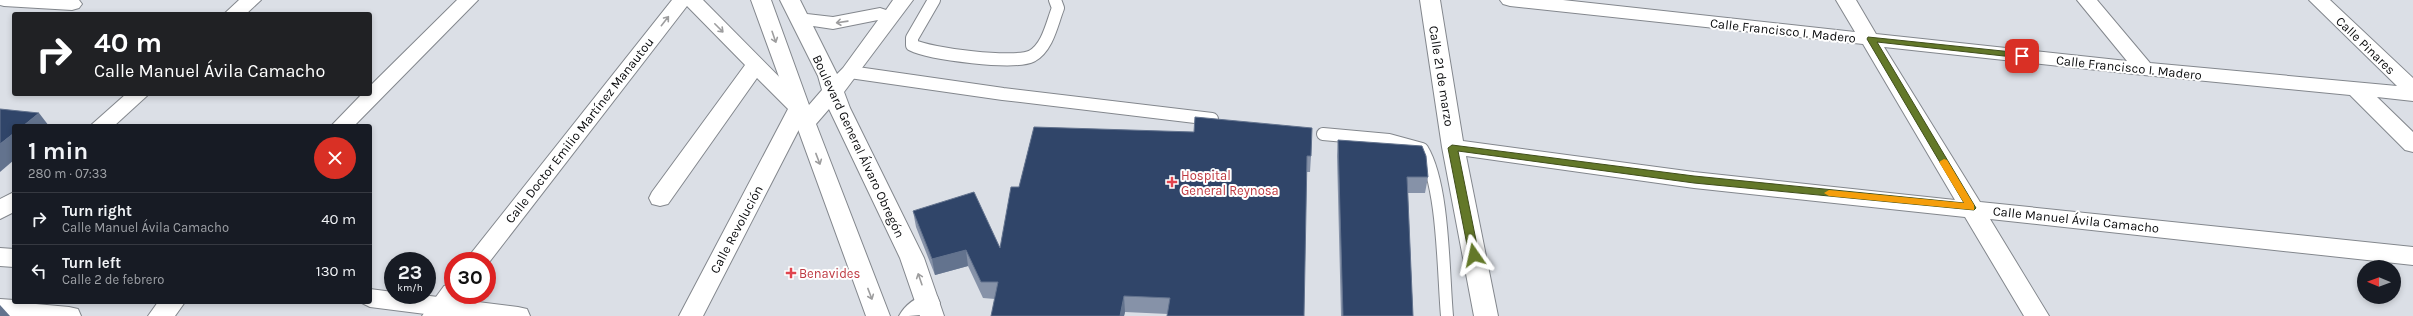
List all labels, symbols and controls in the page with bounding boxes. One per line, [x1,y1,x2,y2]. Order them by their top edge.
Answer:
street label: Calle Pinares [2333,13,2398,77]
street label: Calle Francisco I. Madero [1709,15,1857,46]
one-way arrow [661,16,670,27]
one-way arrow [836,18,849,26]
one-way arrow [714,23,724,33]
street label: Calle 21 de marzo [1426,25,1457,128]
text: 40 m [94,26,162,59]
icon: right [28,28,80,80]
one-way arrow [771,30,779,42]
street label: Calle Doctor Emilio Martínez Manautou [502,34,657,226]
pin [2005,39,2039,73]
icon: arrive [2011,45,2033,67]
street label: Boulevard General Álvaro Obregón [809,51,909,240]
street label: Calle Francisco I. Madero [2055,52,2203,83]
text: Calle Manuel Ávila Camacho [94,60,325,82]
text: 1 min [28,137,88,165]
button: close [314,137,356,179]
one-way arrow [815,153,823,165]
text: 280 m · 07:33 [28,166,107,181]
place label: Hospital General Reynosa [1181,168,1279,198]
marker: Hospital General Reynosa [1166,176,1178,188]
street label: Calle Revolución [707,183,766,276]
street label: Calle Manuel Ávila Camacho [1992,201,2160,236]
text: Turn right [62,202,132,220]
icon: right [28,208,50,230]
text: 40 m [321,210,356,228]
text: Calle Manuel Ávila Camacho [62,220,229,235]
position arrow [1453,234,1495,276]
speed limit sign: 30 [444,252,496,304]
text: Turn left [62,254,121,272]
icon: left [28,260,50,282]
north arrow [2357,260,2401,304]
map controls [2357,260,2401,304]
text: 23 [398,261,422,284]
text: 130 m [316,262,356,280]
place label: Benavides [799,266,861,281]
marker: Benavides [786,268,796,278]
text: Calle 2 de febrero [62,272,164,287]
one-way arrow [916,273,923,286]
text: km/h [397,282,423,294]
one-way arrow [866,287,874,299]

